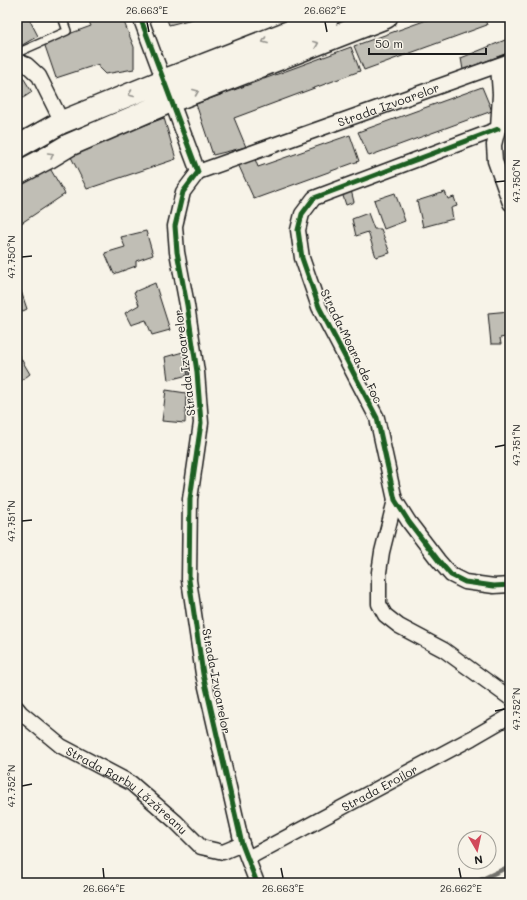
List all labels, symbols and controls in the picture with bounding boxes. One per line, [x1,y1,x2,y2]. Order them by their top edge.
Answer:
text: 26.663°E [126,3,168,17]
text: 26.662°E [304,3,346,17]
scale bar [369,30,486,56]
text: 50 m [375,35,403,51]
one-way arrow [262,37,269,45]
one-way arrow [313,40,320,48]
street label: Strada Izvoarelor [335,79,441,130]
one-way arrow [192,88,199,96]
one-way arrow [128,89,135,97]
one-way arrow [47,153,54,160]
text: 47.750°N [509,159,523,203]
text: 47.750°N [4,235,18,279]
street label: Strada Moara de Foc [317,286,387,406]
street label: Strada Izvoarelor [170,309,198,417]
text: 47.751°N [509,424,523,466]
text: 47.751°N [4,500,18,542]
street label: Strada Izvoarelor [199,627,235,735]
text: 47.752°N [509,688,523,730]
street label: Strada Barbu Lăzăreanu [63,742,191,837]
street label: Strada Eroilor [338,761,420,815]
text: 47.752°N [4,765,18,807]
north arrow [457,830,497,870]
text: N [473,852,484,868]
text: 26.664°E [83,881,125,895]
text: 26.663°E [262,881,304,895]
text: 26.662°E [440,881,482,895]

